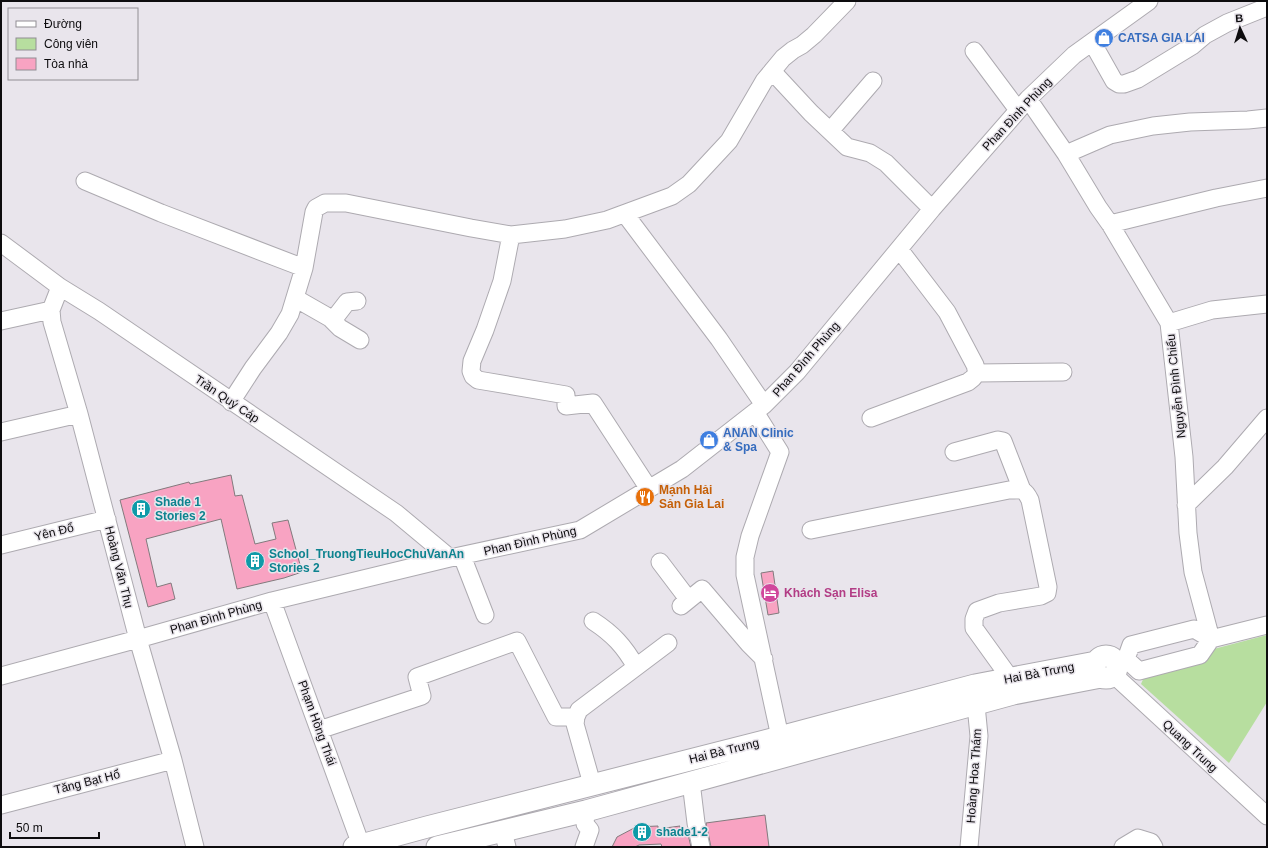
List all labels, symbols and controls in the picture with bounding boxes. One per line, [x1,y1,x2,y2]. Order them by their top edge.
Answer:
legend [8,8,138,80]
north arrow [1220,8,1260,48]
text: B [1235,12,1244,24]
text: Đường [44,17,82,31]
shop icon: CATSA GIA LAI [1093,27,1115,49]
place label: CATSA GIA LAI [1118,31,1205,45]
text: Công viên [44,37,98,51]
text: Tòa nhà [44,57,88,71]
street label: Phan Đình Phùng [980,75,1054,153]
street label: Phan Đình Phùng [770,319,842,399]
street label: Nguyễn Đình Chiểu [1163,333,1188,439]
street label: Trần Quý Cáp [192,372,262,426]
place label: ANAN Clinic & Spa [723,426,794,454]
shop icon: ANAN Clinic & Spa [698,429,720,451]
place label: Mạnh Hải Sản Gia Lai [659,483,724,511]
restaurant icon: Mạnh Hải Sản Gia Lai [634,486,656,508]
place label: Shade 1 Stories 2 [155,495,206,523]
building icon: Shade 1 Stories 2 [130,498,152,520]
street label: Yên Đổ [33,520,75,544]
street label: Phan Đình Phùng [482,524,578,558]
street label: Hoàng Văn Thụ [102,525,136,609]
place label: School_TruongTieuHocChuVanAn Stories 2 [269,547,464,575]
building icon: School_TruongTieuHocChuVanAn Stories 2 [244,550,266,572]
hotel icon: Khách Sạn Elisa [759,582,781,604]
place label: Khách Sạn Elisa [784,586,878,600]
street label: Phan Đình Phùng [169,597,263,637]
street label: Hai Bà Trưng [1003,659,1075,687]
street label: Phạm Hồng Thái [295,678,339,768]
street label: Quang Trung [1160,717,1220,775]
street label: Hoàng Hoa Thám [964,728,984,824]
street label: Hai Bà Trưng [688,736,760,766]
street label: Tăng Bạt Hổ [53,767,122,797]
scale bar [10,814,99,840]
text: 50 m [16,821,43,835]
building icon: shade1-2 [631,821,653,843]
place label: shade1-2 [656,825,708,839]

